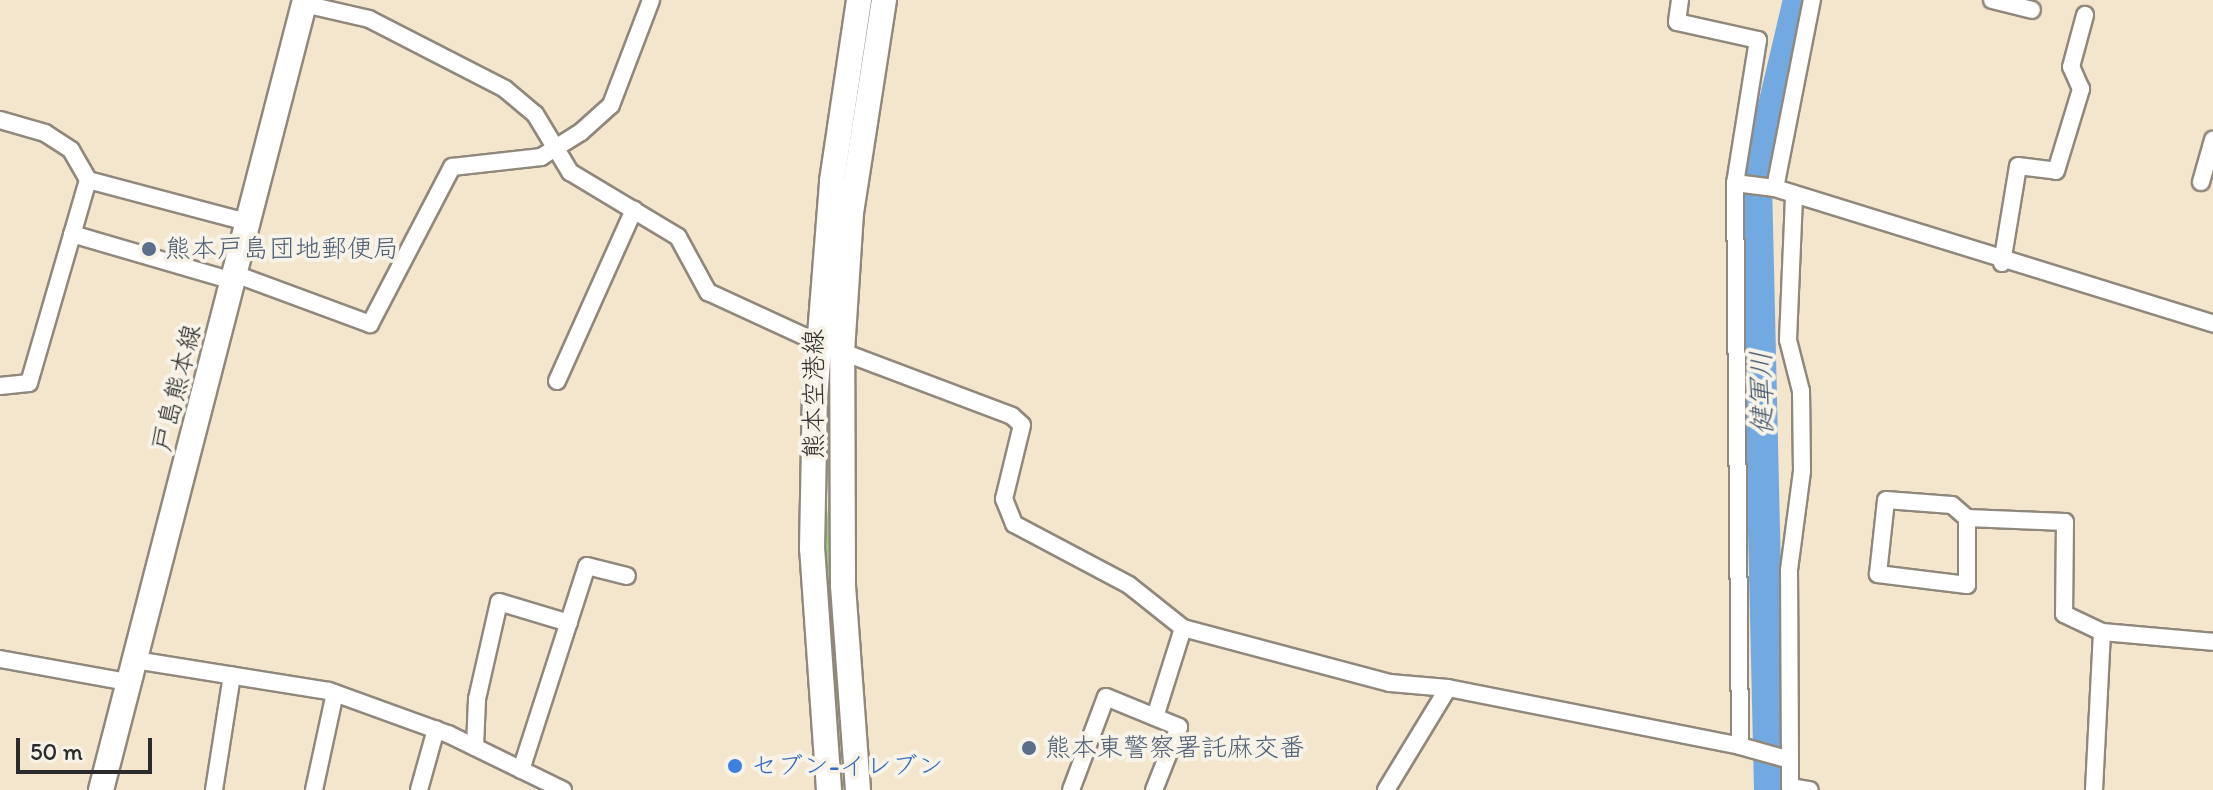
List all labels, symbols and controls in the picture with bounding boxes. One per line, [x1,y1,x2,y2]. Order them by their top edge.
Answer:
place label: 熊本戸島団地郵便局 [165,233,399,265]
marker: 熊本戸島団地郵便局 [140,240,158,258]
street label: 戸島熊本線 [146,321,208,455]
street label: 熊本空港線 [798,329,830,459]
water label: 健軍川 [1743,351,1779,435]
scale bar [20,722,156,772]
place label: 熊本東警察署託麻交番 [1045,732,1305,764]
text: 50 m [30,737,83,766]
marker: 熊本東警察署託麻交番 [1020,739,1038,757]
place label: セブン-イレブン [751,750,943,782]
marker: セブン-イレブン [726,757,744,775]

